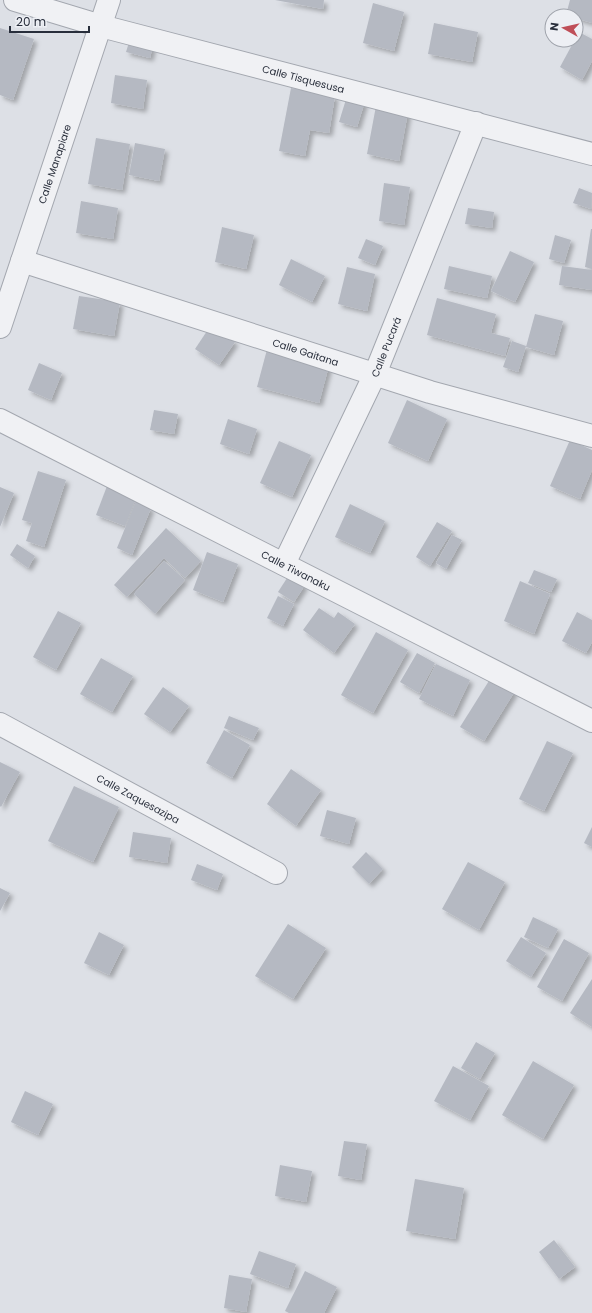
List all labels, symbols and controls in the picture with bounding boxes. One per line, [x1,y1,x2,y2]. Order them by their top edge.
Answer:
scale bar [10,8,89,34]
north arrow [544,8,584,48]
text: 20 m [16,13,46,30]
text: N [546,21,563,32]
street label: Calle Tisquesusa [261,61,346,97]
street label: Calle Manapiare [35,122,75,206]
street label: Calle Pucará [368,315,405,379]
street label: Calle Gaitana [270,335,341,370]
street label: Calle Tiwanaku [258,547,333,595]
street label: Calle Zaquesazipa [94,770,182,828]

